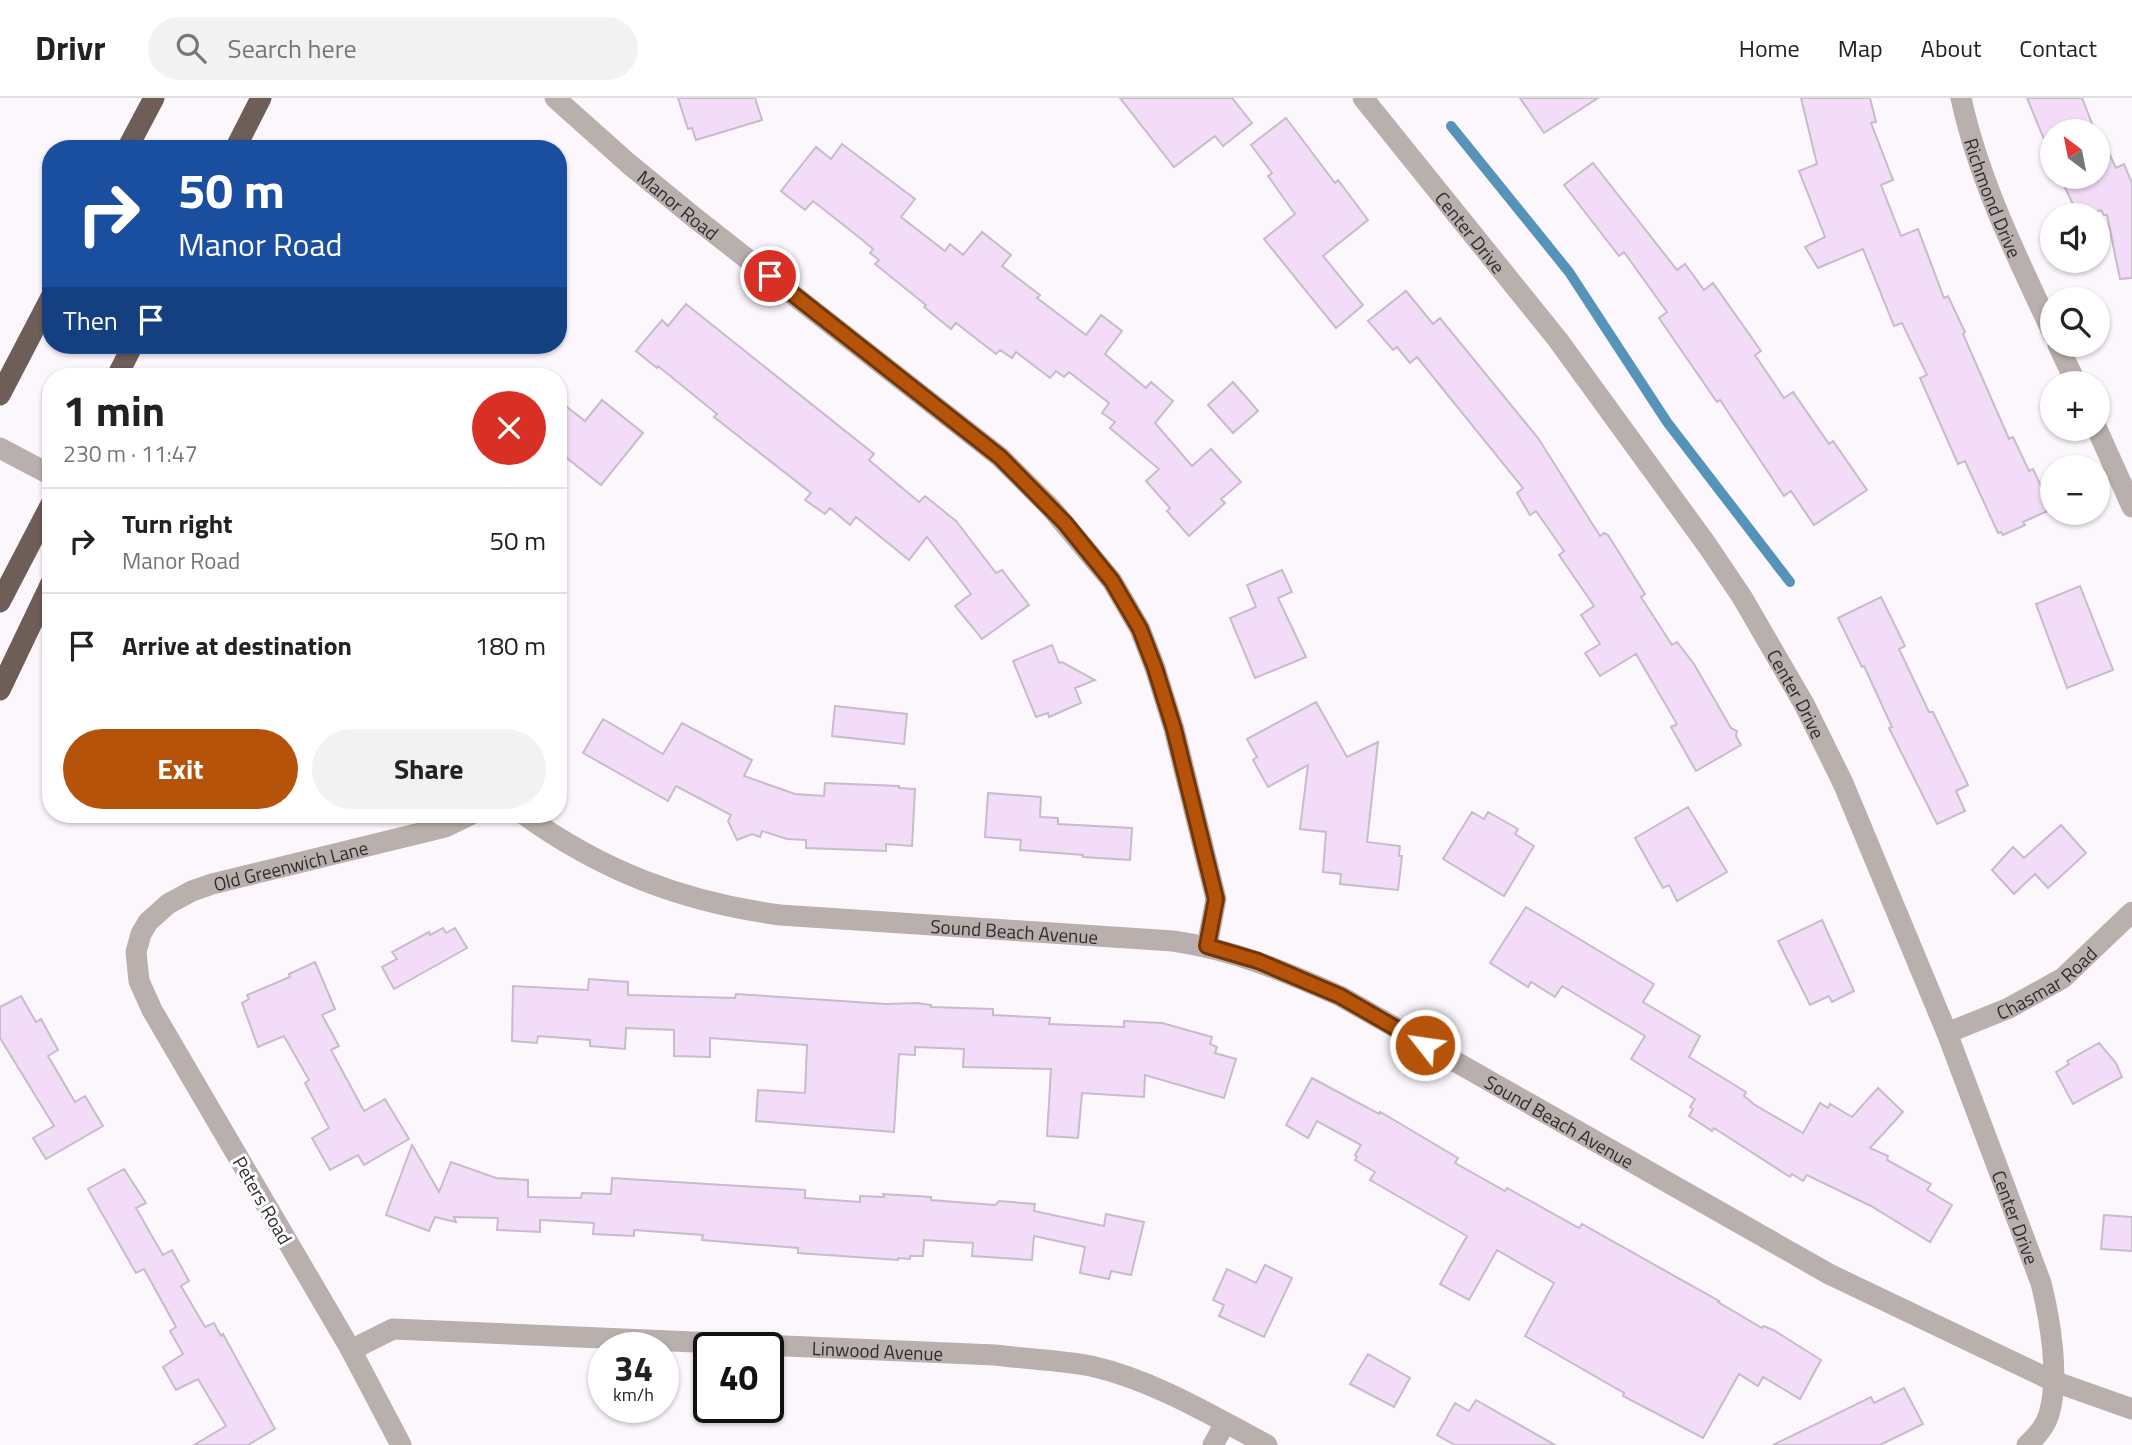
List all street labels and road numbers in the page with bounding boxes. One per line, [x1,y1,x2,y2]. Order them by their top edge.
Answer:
street label: Richmond Drive [1958,134,2030,262]
street label: Manor Road [631,162,726,246]
street label: Center Drive [1429,184,1513,279]
street label: Center Drive [1760,643,1833,743]
street label: Old Greenwich Lane [210,832,371,898]
street label: Sound Beach Avenue [930,910,1099,951]
street label: Chasmar Road [1992,939,2103,1026]
street label: Sound Beach Avenue [1479,1067,1640,1175]
street label: Peters Road [226,1150,300,1250]
street label: Center Drive [1985,1166,2047,1268]
street label: Linwood Avenue [811,1333,944,1367]

